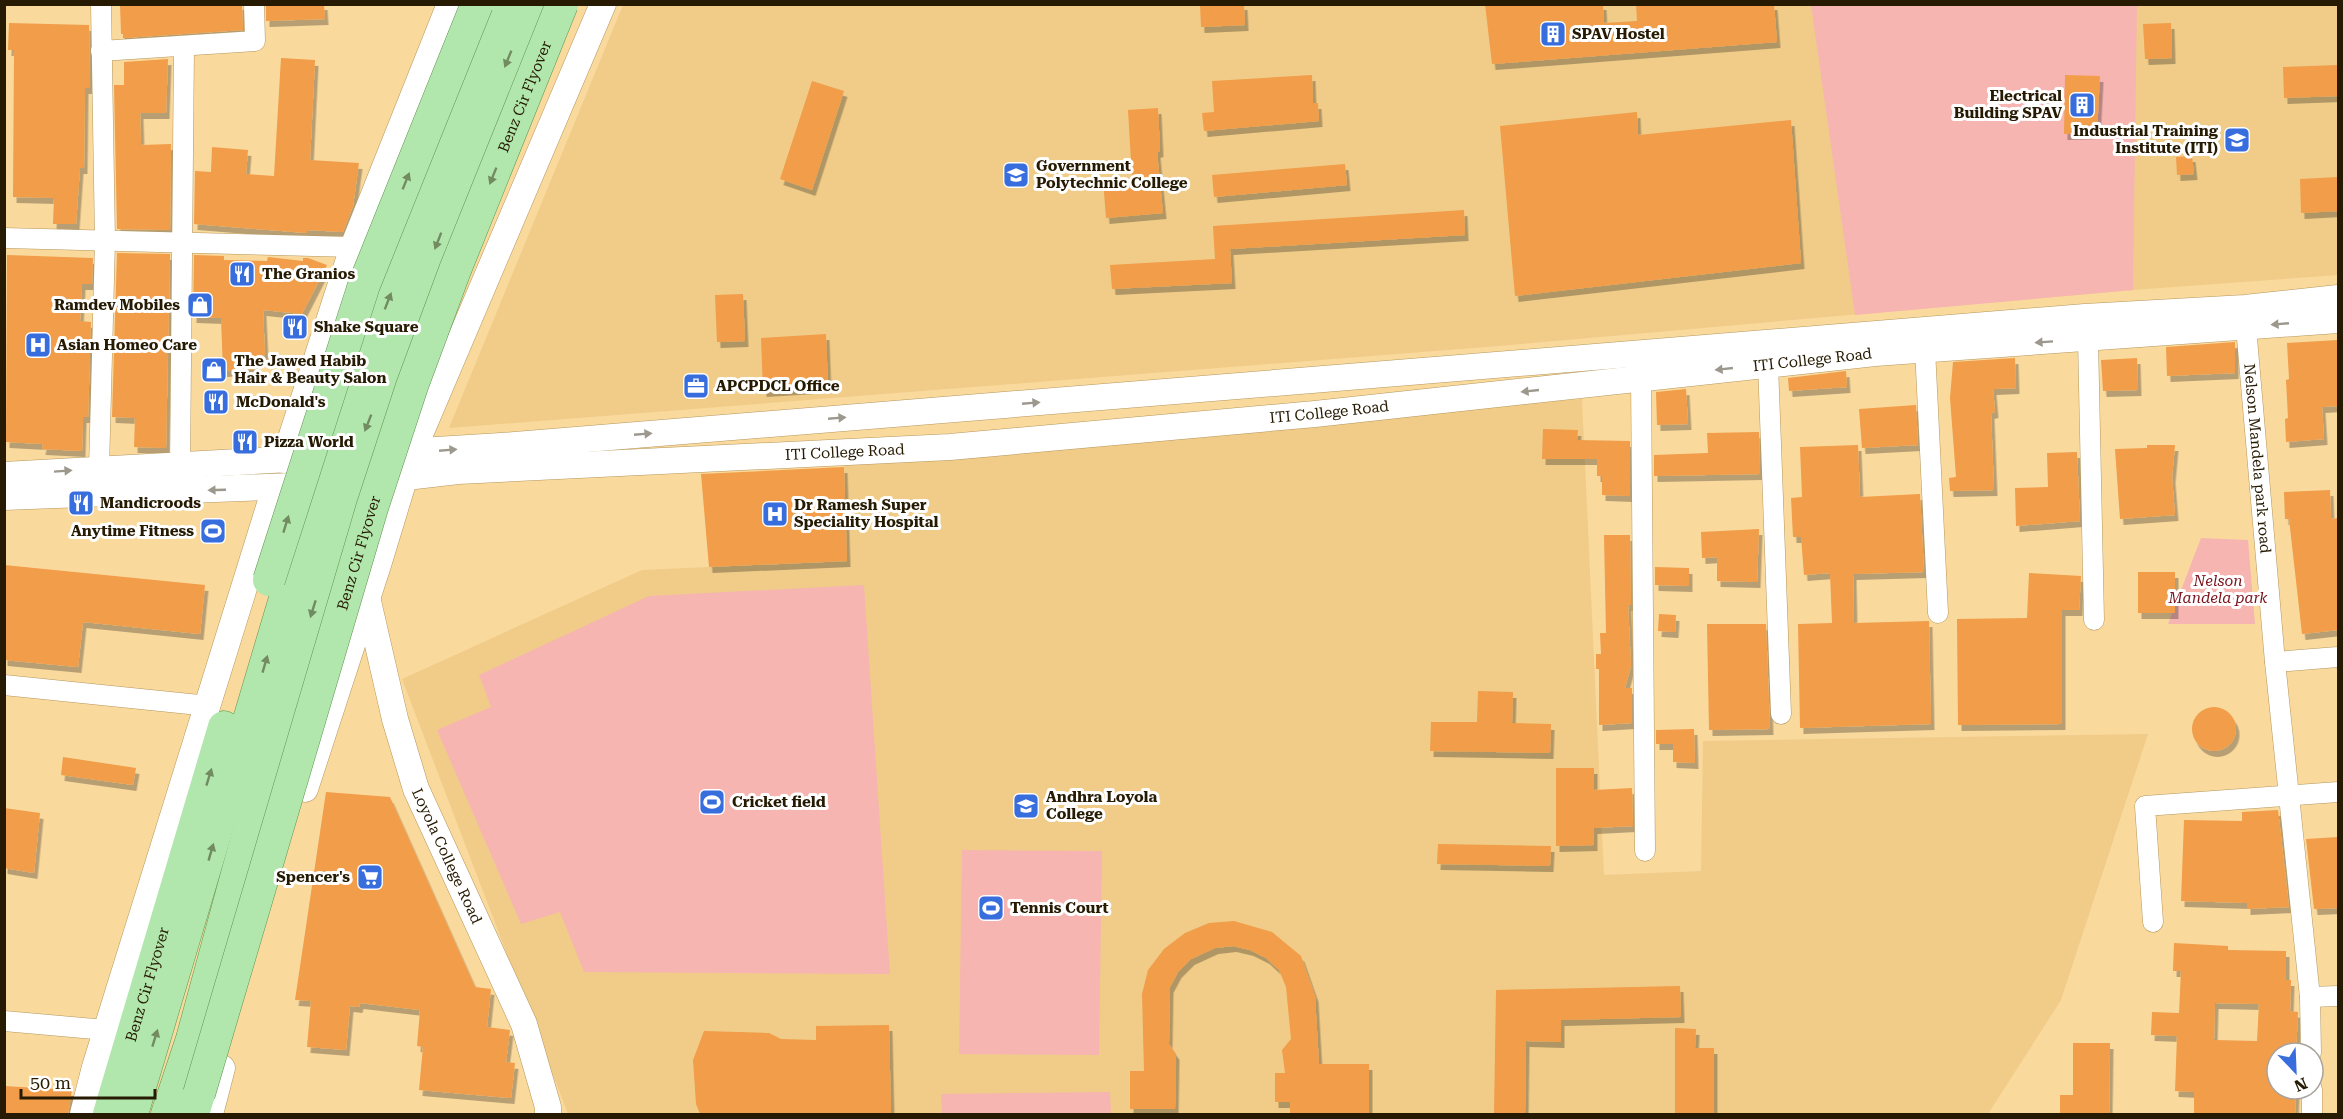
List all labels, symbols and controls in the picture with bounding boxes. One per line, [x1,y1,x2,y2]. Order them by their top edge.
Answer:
building icon: SPAV Hostel [1538,19,1568,49]
place label: SPAV Hostel [1572,25,1665,43]
street label: Benz Cir Flyover [494,38,555,155]
one-way arrow [503,50,512,68]
place label: Electrical Building SPAV [1954,87,2062,122]
building icon: Electrical Building SPAV [2067,90,2097,120]
place label: Industrial Training Institute (ITI) [2073,122,2219,157]
school or university icon: Industrial Training Institute (ITI) [2222,125,2252,155]
place label: Government Polytechnic College [1036,157,1188,192]
school or university icon: Government Polytechnic College [1001,160,1031,190]
one-way arrow [488,167,498,185]
one-way arrow [401,172,411,190]
one-way arrow [433,232,443,250]
restaurant icon: The Granios [227,259,257,289]
place label: The Granios [262,265,355,283]
shop icon: Ramdev Mobiles [185,290,215,320]
one-way arrow [384,292,393,310]
place label: Ramdev Mobiles [54,296,180,314]
restaurant icon: Shake Square [280,312,310,342]
place label: Shake Square [314,318,419,336]
one-way arrow [2271,320,2290,329]
hospital icon: Asian Homeo Care [23,330,53,360]
place label: Asian Homeo Care [57,336,197,354]
one-way arrow [2034,337,2053,347]
street label: ITI College Road [1752,344,1873,375]
place label: The Jawed Habib Hair & Beauty Salon [234,352,387,387]
shop icon: The Jawed Habib Hair & Beauty Salon [199,355,229,385]
street label: Nelson Mandela park road [2240,363,2275,555]
one-way arrow [1715,364,1734,374]
office icon: APCPDCL Office [681,371,711,401]
place label: APCPDCL Office [716,377,840,395]
one-way arrow [1521,386,1540,395]
restaurant icon: McDonald's [201,387,231,417]
place label: McDonald's [236,393,326,411]
street label: ITI College Road [1269,397,1390,427]
one-way arrow [1022,398,1041,407]
one-way arrow [363,414,372,432]
one-way arrow [828,414,847,423]
restaurant icon: Pizza World [230,427,260,457]
one-way arrow [633,429,652,439]
place label: Pizza World [264,433,354,451]
street label: ITI College Road [785,440,906,464]
one-way arrow [439,445,458,455]
one-way arrow [53,467,72,476]
one-way arrow [207,486,226,495]
restaurant icon: Mandicroods [66,488,96,518]
place label: Mandicroods [100,494,201,512]
street label: Benz Cir Flyover [333,494,384,612]
place label: Dr Ramesh Super Speciality Hospital [794,496,939,531]
hospital icon: Dr Ramesh Super Speciality Hospital [760,499,790,529]
one-way arrow [282,515,291,533]
sports icon: Anytime Fitness [198,516,228,546]
place label: Anytime Fitness [71,522,194,540]
park label: Nelson Mandela park [2167,572,2268,607]
one-way arrow [307,600,317,618]
one-way arrow [261,655,270,673]
one-way arrow [205,768,214,786]
street label: Loyola College Road [408,785,486,927]
sports icon: Cricket field [697,787,727,817]
place label: Andhra Loyola College [1046,788,1158,823]
school or university icon: Andhra Loyola College [1011,791,1041,821]
place label: Cricket field [732,793,826,811]
one-way arrow [207,842,216,860]
supermarket icon: Spencer's [355,862,385,892]
place label: Spencer's [276,868,350,886]
sports icon: Tennis Court [976,893,1006,923]
place label: Tennis Court [1010,899,1109,917]
street label: Benz Cir Flyover [122,925,173,1044]
one-way arrow [151,1029,160,1047]
north arrow [2265,1041,2325,1101]
scale bar [21,1062,154,1100]
text: 50 m [30,1072,71,1093]
text: N [2291,1073,2310,1096]

